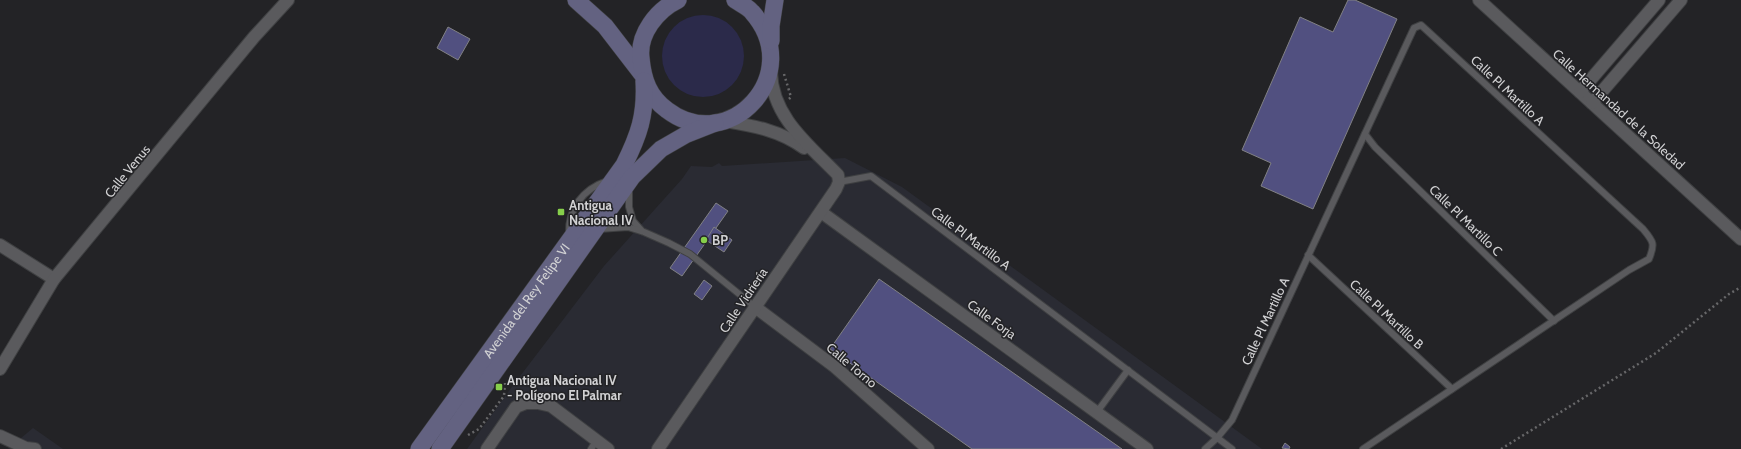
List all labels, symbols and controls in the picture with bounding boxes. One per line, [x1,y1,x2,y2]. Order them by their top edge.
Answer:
street label: Calle Hermandad de la Soledad [1550,45,1688,173]
street label: Calle Pl Martillo A [1468,52,1548,128]
street label: Calle Venus [101,141,153,201]
street label: Calle Pl Martillo C [1426,181,1506,259]
place label: Antigua Nacional IV [569,197,634,228]
street label: Calle Pl Martillo A [928,203,1014,273]
marker: Antigua Nacional IV [556,207,566,217]
place label: BP [712,232,728,248]
marker: BP [699,235,709,245]
street label: Avenida del Rey Felipe VI [479,240,573,361]
street label: Calle Vidriería [715,264,771,336]
street label: Calle Pl Martillo A [1238,274,1292,368]
street label: Calle Pl Martillo B [1347,276,1427,352]
street label: Calle Forja [964,296,1020,343]
street label: Calle Torno [823,339,881,391]
place label: Antigua Nacional IV - Polígono El Palmar [507,372,622,403]
marker: Antigua Nacional IV - Polígono El Palmar [494,382,504,392]

